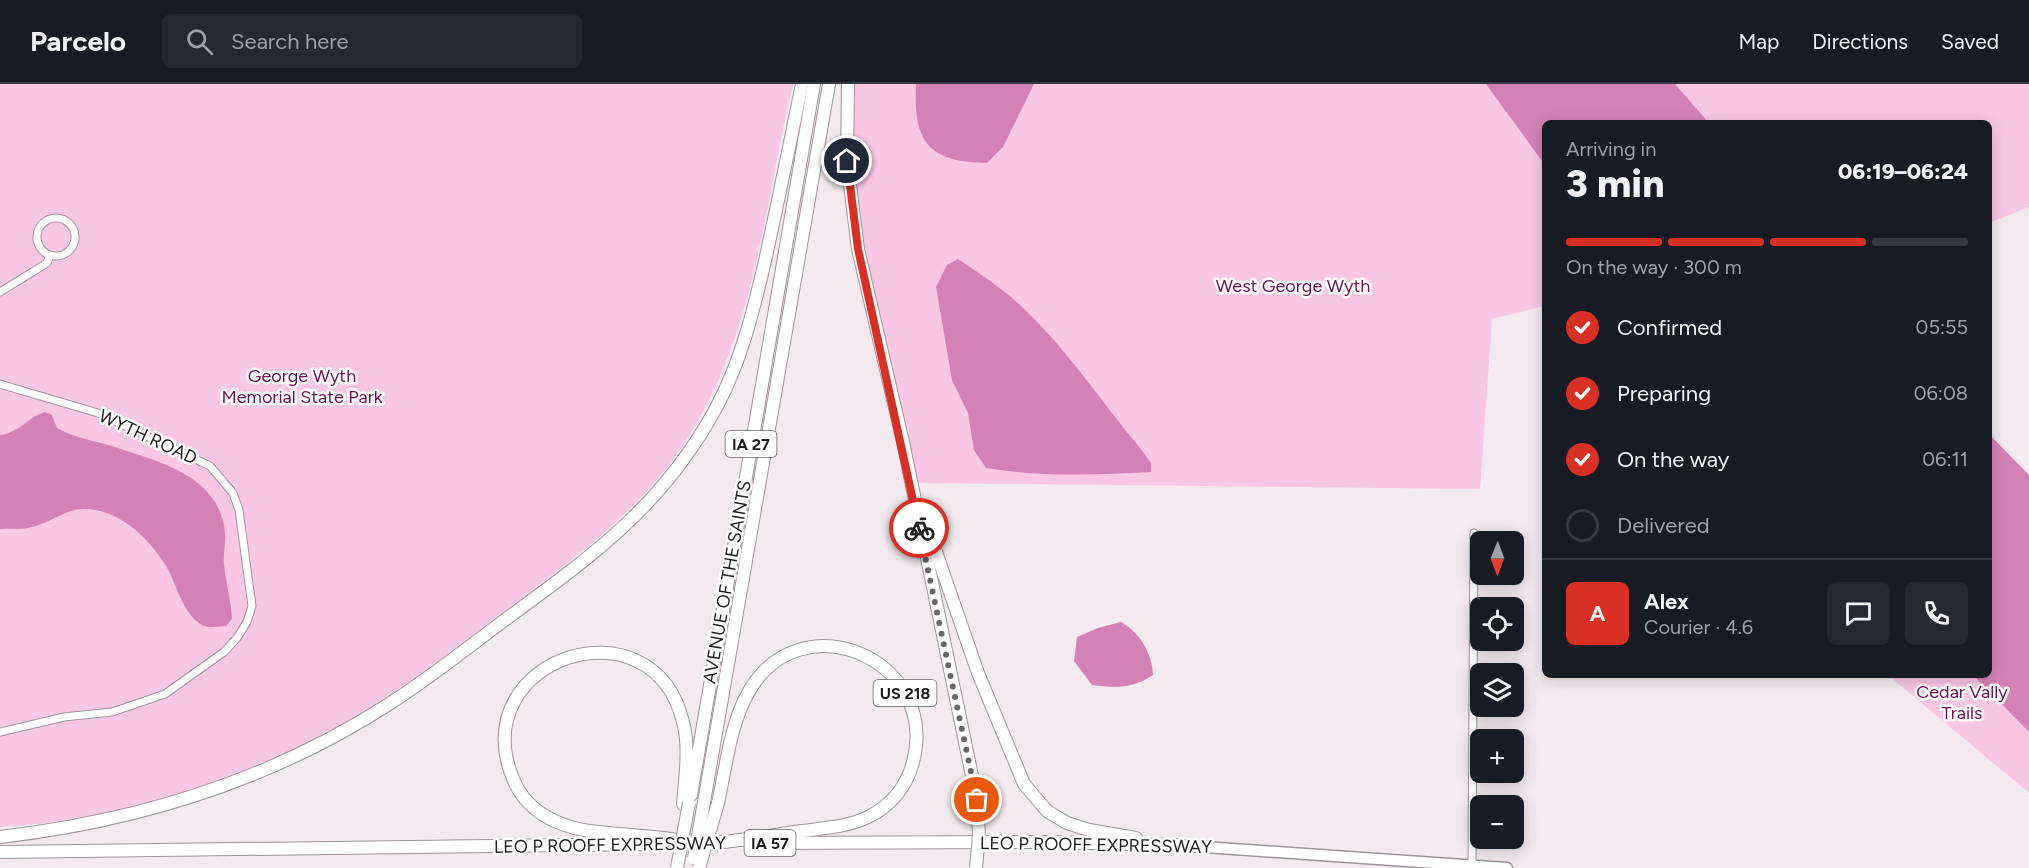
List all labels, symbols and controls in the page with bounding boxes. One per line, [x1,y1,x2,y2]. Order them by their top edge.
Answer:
search box [162,14,582,68]
text: Parcelo [30,24,126,58]
icon: search [183,25,216,58]
text: Search here [231,28,349,55]
text: Map [1738,29,1779,54]
text: Directions [1812,29,1908,54]
text: Saved [1941,29,1999,54]
pin [821,135,872,186]
text: Arriving in [1566,137,1656,161]
icon: home [830,144,863,177]
text: 06:19–06:24 [1838,158,1968,185]
text: 3 min [1566,160,1664,207]
text: On the way · 300 m [1566,255,1742,279]
park label: West George Wyth [1216,275,1370,297]
icon: check [1566,311,1599,344]
text: Confirmed [1617,314,1722,341]
text: 05:55 [1916,315,1968,339]
park label: George Wyth Memorial State Park [222,365,383,408]
icon: check [1566,377,1599,410]
text: Preparing [1617,380,1711,407]
text: 06:08 [1914,381,1968,405]
street label: WYTH ROAD [95,405,201,469]
road number: IA 27 [726,431,777,457]
icon: check [1566,443,1599,476]
text: On the way [1617,446,1729,473]
text: 06:11 [1922,447,1968,471]
street label: AVENUE OF THE SAINTS [698,479,756,685]
courier [889,498,949,558]
icon: bike [903,512,936,545]
text: Delivered [1617,512,1710,539]
north arrow [1470,531,1524,585]
map controls [1470,531,1524,849]
button: chat [1827,582,1890,645]
button: phone [1905,582,1968,645]
text: Alex [1644,588,1689,615]
button: locate [1470,597,1524,651]
text: A [1590,600,1605,627]
text: Courier · 4.6 [1644,615,1753,639]
button: layers [1470,663,1524,717]
road number: US 218 [874,680,936,706]
park label: Cedar Vally Trails [1916,681,2008,724]
button: + [1470,729,1524,783]
pin [951,774,1002,825]
icon: bag [960,783,993,816]
button: − [1470,795,1524,849]
road number: IA 57 [744,830,796,856]
street label: LEO P ROOFF EXPRESSWAY [494,832,726,858]
street label: LEO P ROOFF EXPRESSWAY [980,832,1212,858]

